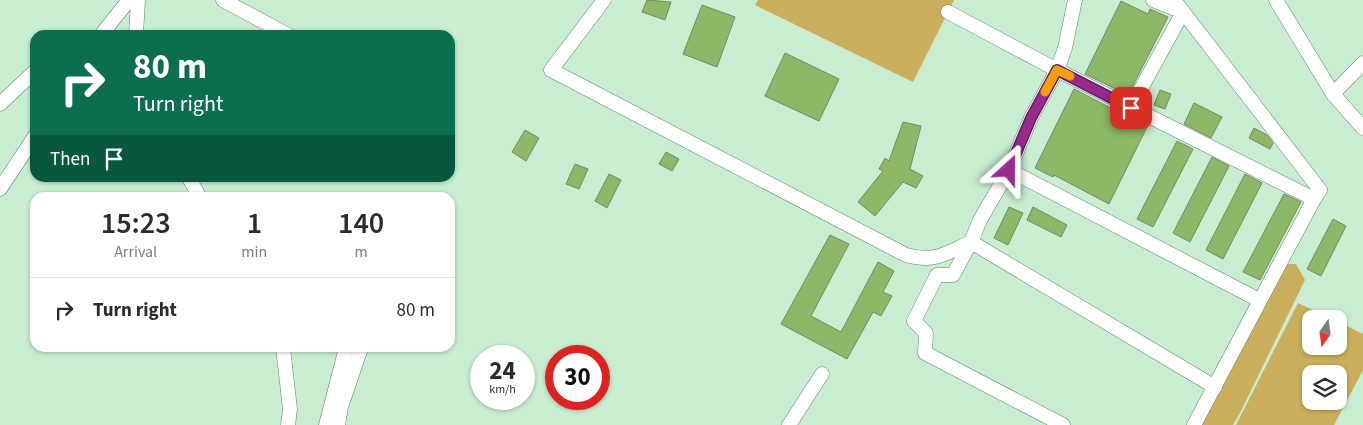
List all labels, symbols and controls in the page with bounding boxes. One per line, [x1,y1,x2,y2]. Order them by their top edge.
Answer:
text: 80 m [133,42,207,92]
icon: right [50,50,115,115]
pin [1110,87,1152,129]
text: Turn right [133,88,223,120]
icon: arrive [1117,94,1145,122]
position arrow [982,143,1034,195]
icon: arrive [100,145,128,173]
text: Then [50,146,90,173]
text: 15:23 [101,202,171,245]
text: 1 [247,202,262,245]
text: 140 [338,202,384,245]
text: Arrival [114,241,157,263]
text: min [241,241,267,263]
text: m [355,241,368,263]
icon: right [50,296,78,324]
text: Turn right [93,297,177,324]
text: 80 m [397,297,435,324]
north arrow [1302,310,1348,355]
map controls [1302,310,1347,410]
speed limit sign: 30 [545,345,610,410]
text: 24 [489,353,516,389]
button: layers [1302,365,1347,410]
text: km/h [489,381,516,398]

